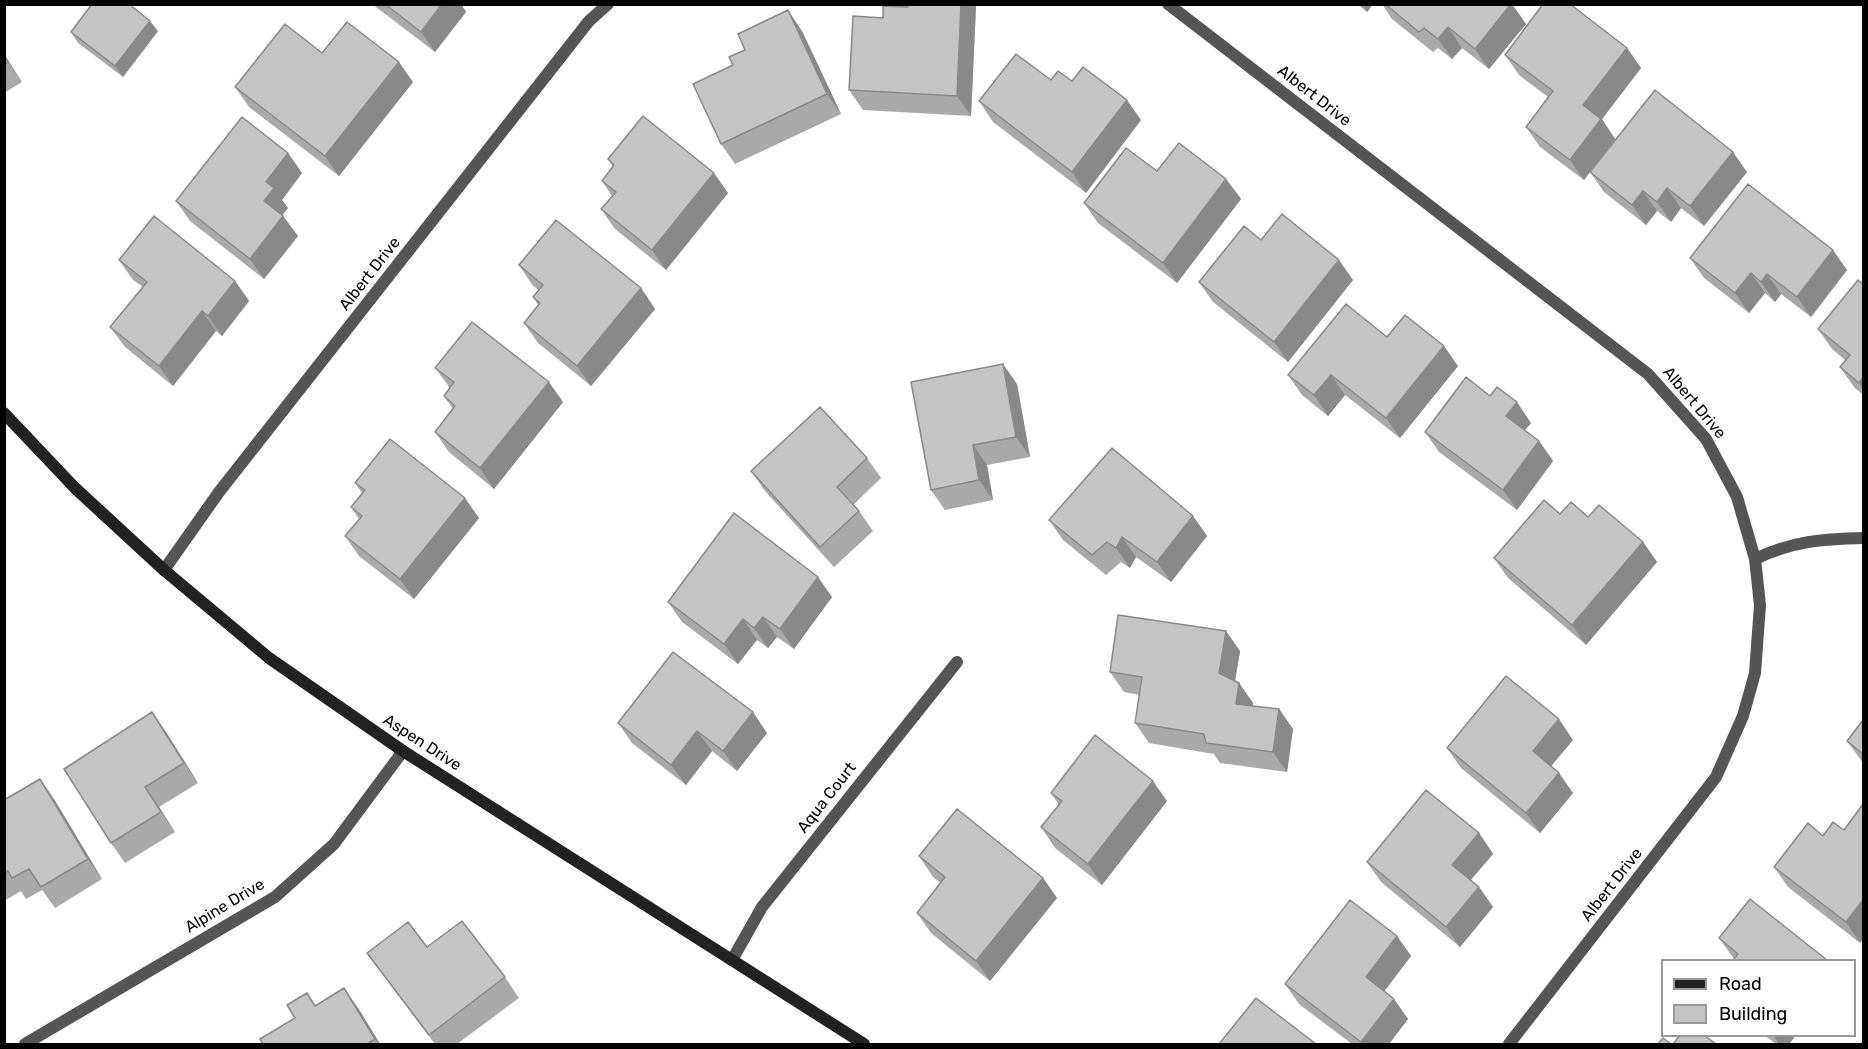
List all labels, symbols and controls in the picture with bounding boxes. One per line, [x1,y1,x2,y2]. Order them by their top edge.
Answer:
street label: Albert Drive [1273,61,1355,131]
street label: Albert Drive [335,233,405,315]
street label: Albert Drive [1658,363,1730,443]
street label: Aspen Drive [379,711,465,775]
street label: Aqua Court [793,759,861,837]
street label: Albert Drive [1577,844,1647,926]
street label: Alpine Drive [182,875,268,937]
legend [1661,959,1856,1037]
text: Road [1719,973,1762,995]
text: Building [1719,1003,1787,1025]

